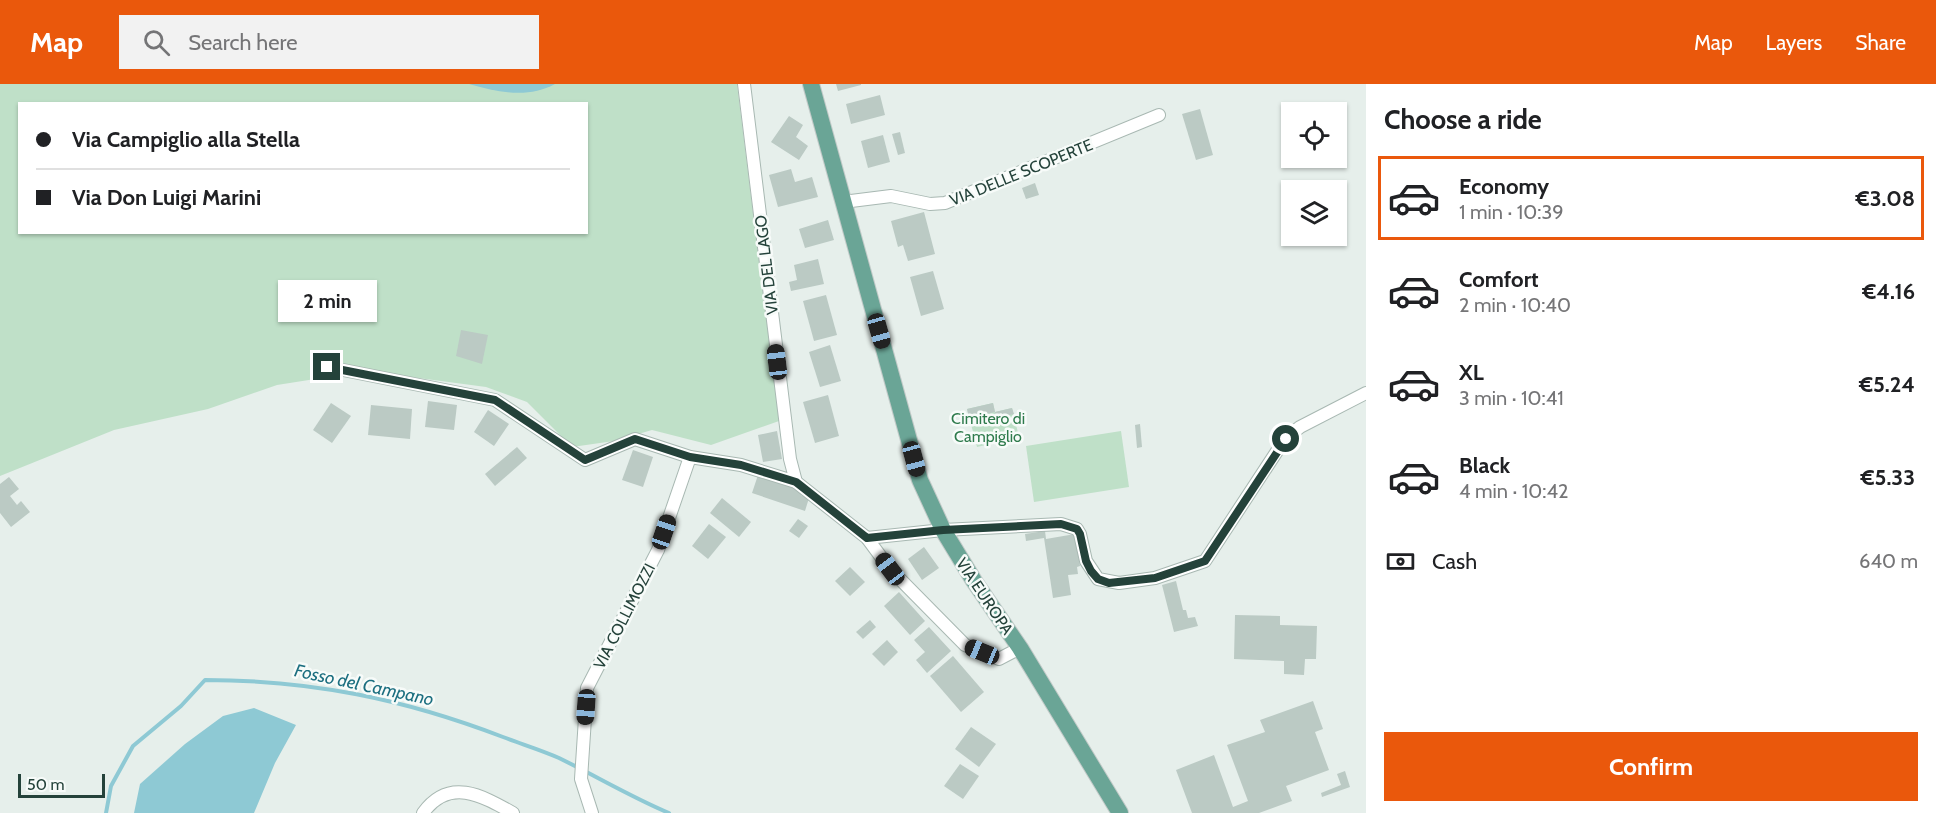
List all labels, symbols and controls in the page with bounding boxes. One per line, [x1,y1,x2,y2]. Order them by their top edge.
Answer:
search box [119,15,539,69]
text: Map [30,25,83,59]
icon: search [140,26,173,59]
text: Search here [188,29,297,56]
text: Map [1694,30,1733,55]
text: Layers [1766,30,1822,55]
text: Share [1855,30,1906,55]
map controls [1281,102,1347,246]
button: locate [1281,102,1347,168]
text: Choose a ride [1384,103,1542,136]
text: Via Campiglio alla Stella [72,126,300,153]
street label: VIA DELLE SCOPERTE [947,135,1096,210]
icon: car [1387,171,1441,225]
text: Economy [1459,173,1549,200]
button: layers [1281,180,1347,246]
text: Via Don Luigi Marini [72,184,261,211]
text: €3.08 [1856,185,1915,212]
text: 1 min · 10:39 [1459,200,1564,224]
street label: VIA DEL LAGO [751,214,782,316]
icon: car [1387,264,1441,318]
text: Comfort [1459,266,1538,293]
text: €4.16 [1862,278,1915,305]
callout: 2 min [278,280,376,322]
text: 2 min [303,289,352,313]
text: 2 min · 10:40 [1459,293,1571,317]
car [865,311,893,351]
car [766,343,788,381]
route end [313,353,340,380]
icon: car [1387,357,1441,411]
text: XL [1459,359,1484,386]
text: €5.24 [1859,371,1915,398]
text: 3 min · 10:41 [1459,386,1564,410]
park label: Cimitero di Campiglio [951,409,1025,446]
route start [1272,425,1299,452]
car [901,439,927,479]
icon: car [1387,450,1441,504]
text: Black [1459,452,1510,479]
text: €5.33 [1860,464,1915,491]
text: 4 min · 10:42 [1459,479,1568,503]
car [650,512,678,552]
icon: cash [1384,545,1417,578]
text: Cash [1432,548,1477,575]
car [872,549,908,589]
text: 640 m [1859,549,1918,573]
street label: VIA EUROPA [952,554,1017,638]
street label: VIA COLLIMOZZI [590,560,659,672]
car [962,637,1002,667]
water label: Fosso del Campano [292,659,436,711]
car [576,688,596,726]
button: Confirm [1384,732,1918,801]
scale bar [18,771,105,798]
text: 50 m [27,775,64,794]

